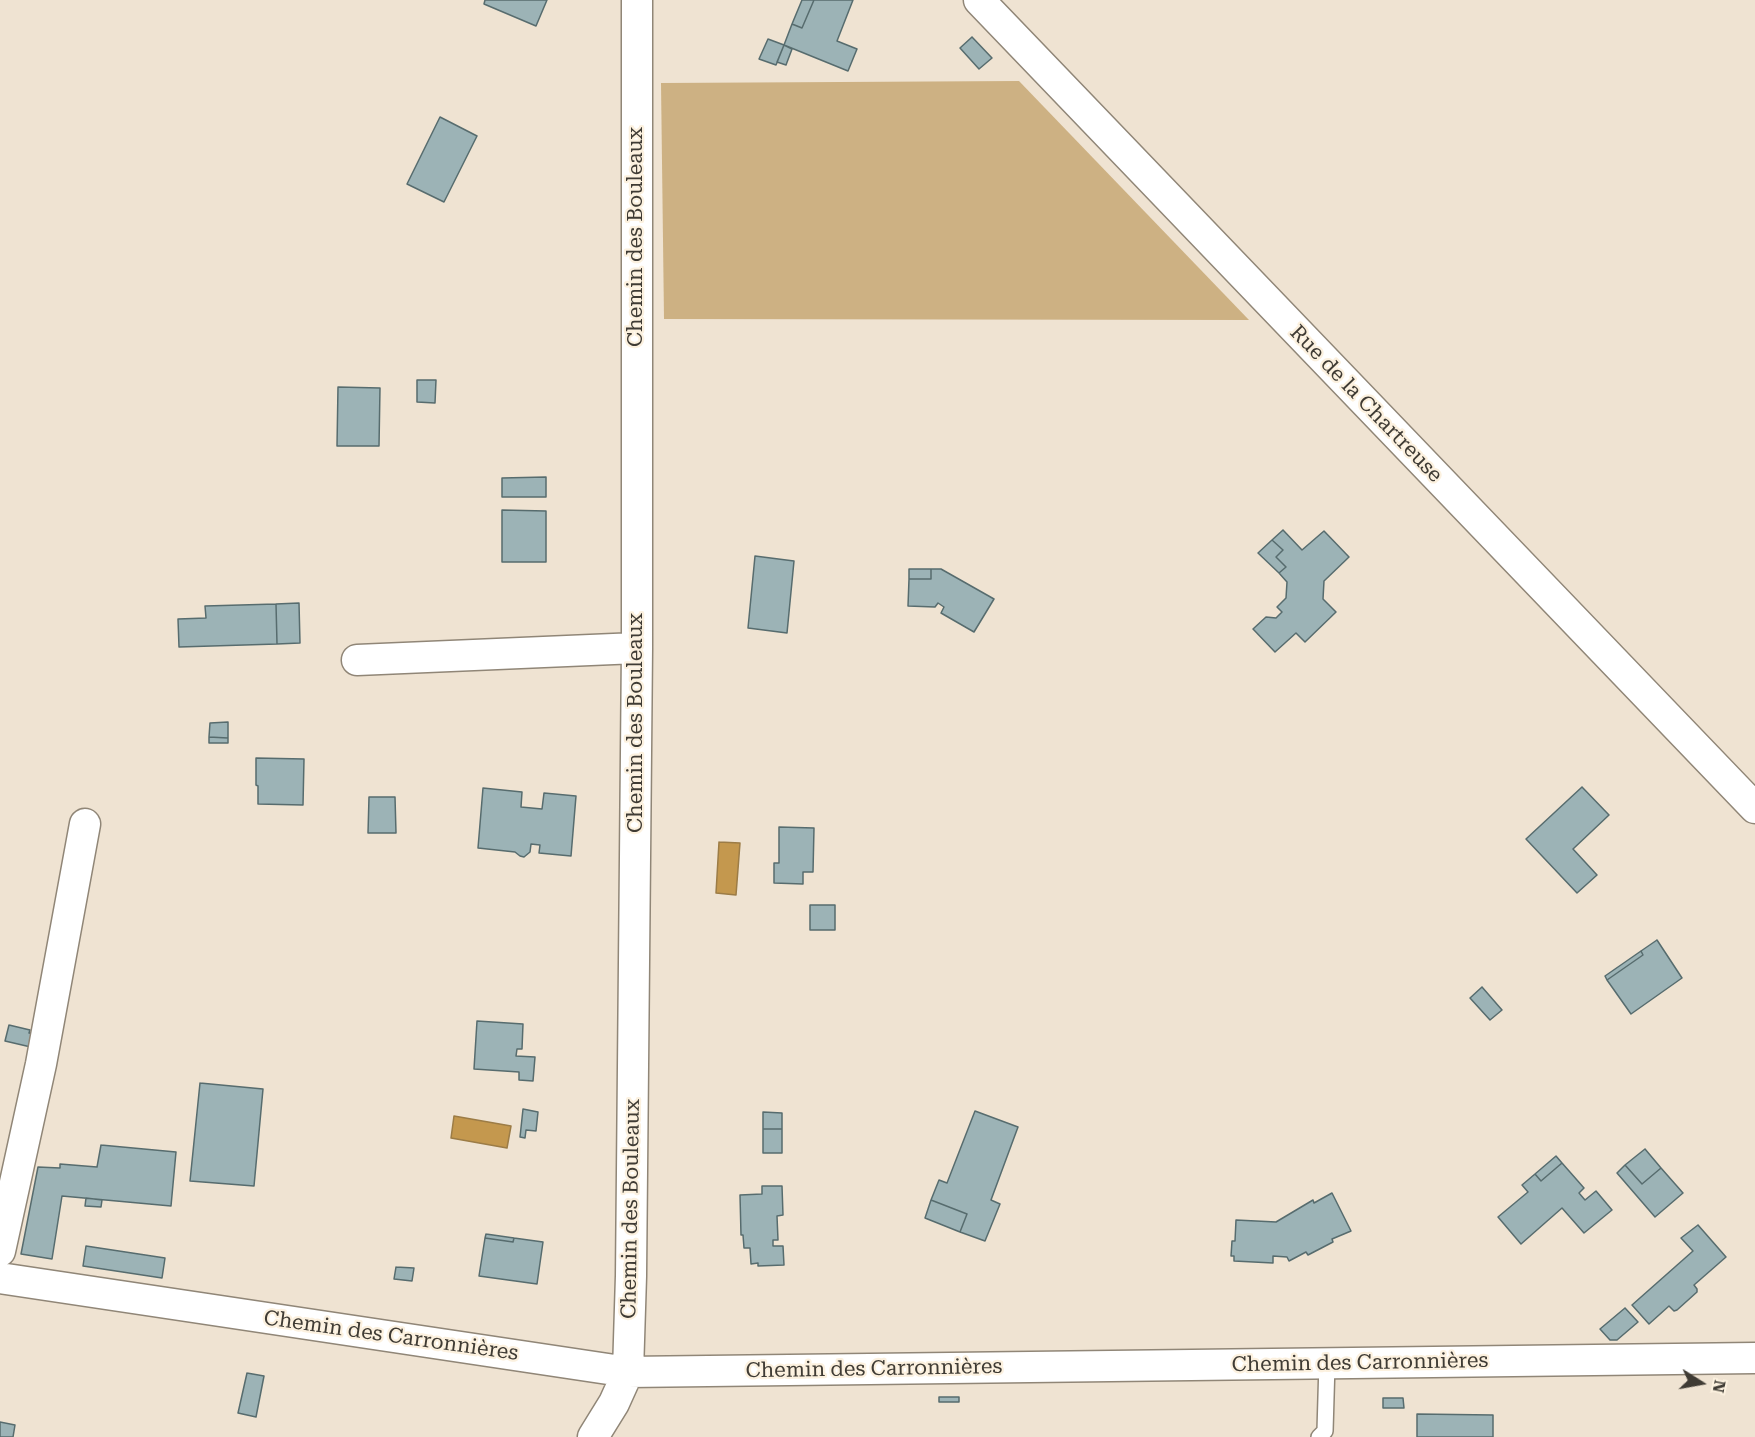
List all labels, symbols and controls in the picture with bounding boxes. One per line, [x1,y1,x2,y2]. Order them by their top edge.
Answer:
street label: Chemin des Bouleaux [623,127,649,347]
street label: Rue de la Chartreuse [1284,320,1448,488]
street label: Chemin des Bouleaux [623,613,649,833]
street label: Chemin des Bouleaux [616,1099,646,1319]
street label: Chemin des Carronnières [262,1306,520,1366]
street label: Chemin des Carronnières [1231,1348,1489,1378]
north arrow [1671,1353,1731,1413]
street label: Chemin des Carronnières [745,1354,1003,1384]
text: N [1709,1379,1730,1394]

